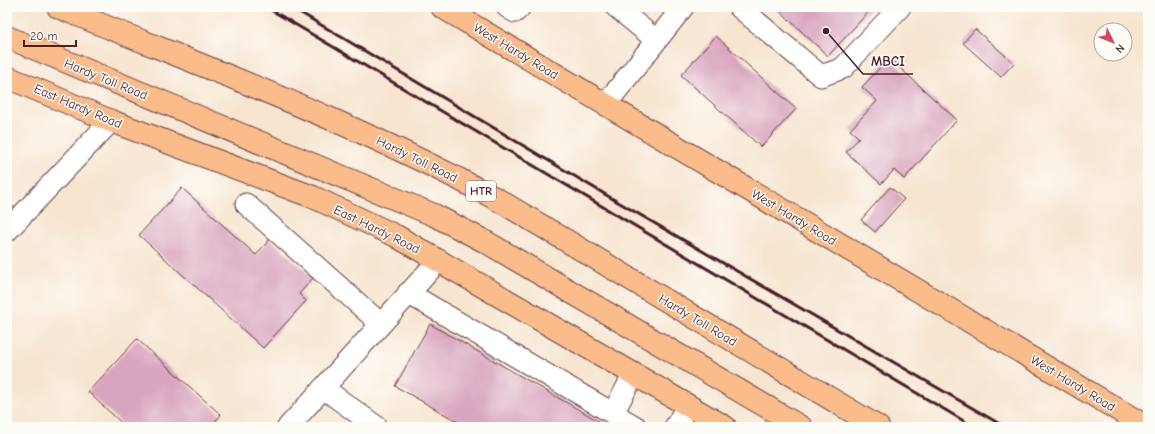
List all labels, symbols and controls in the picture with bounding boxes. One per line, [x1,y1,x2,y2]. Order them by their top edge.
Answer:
street label: West Hardy Road [471,20,561,82]
scale bar [24,22,76,48]
north arrow [1093,22,1133,62]
text: 20 m [30,29,58,43]
text: N [1113,41,1127,56]
callout: MBCI [863,48,913,74]
text: MBCI [871,53,905,70]
street label: Hardy Toll Road [62,55,150,103]
street label: East Hardy Road [32,81,124,131]
street label: Hardy Toll Road [374,133,460,185]
road number: HTR [466,181,496,201]
street label: West Hardy Road [749,186,839,248]
street label: East Hardy Road [331,202,423,256]
street label: Hardy Toll Road [656,291,740,349]
street label: West Hardy Road [1028,352,1118,414]

